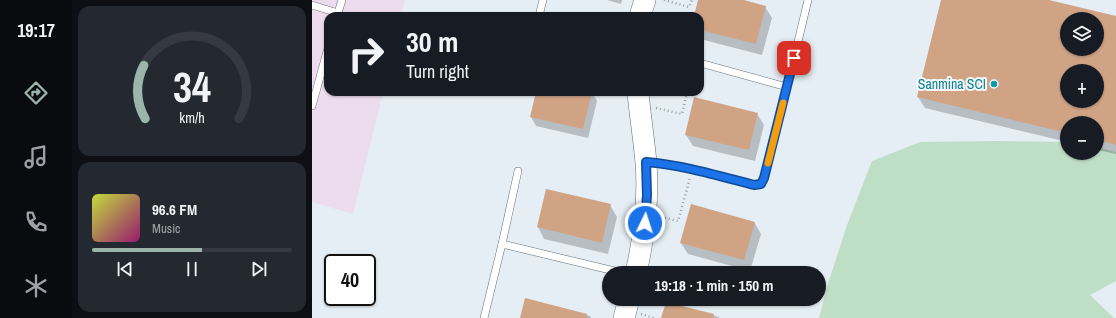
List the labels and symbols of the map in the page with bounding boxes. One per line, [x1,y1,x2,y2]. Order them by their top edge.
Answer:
pin [777,41,811,75]
place label: Sanmina SCI [918,75,986,93]
marker: Sanmina SCI [989,79,999,89]
position arrow [624,202,666,244]
speed limit sign: 40 [324,254,376,306]

